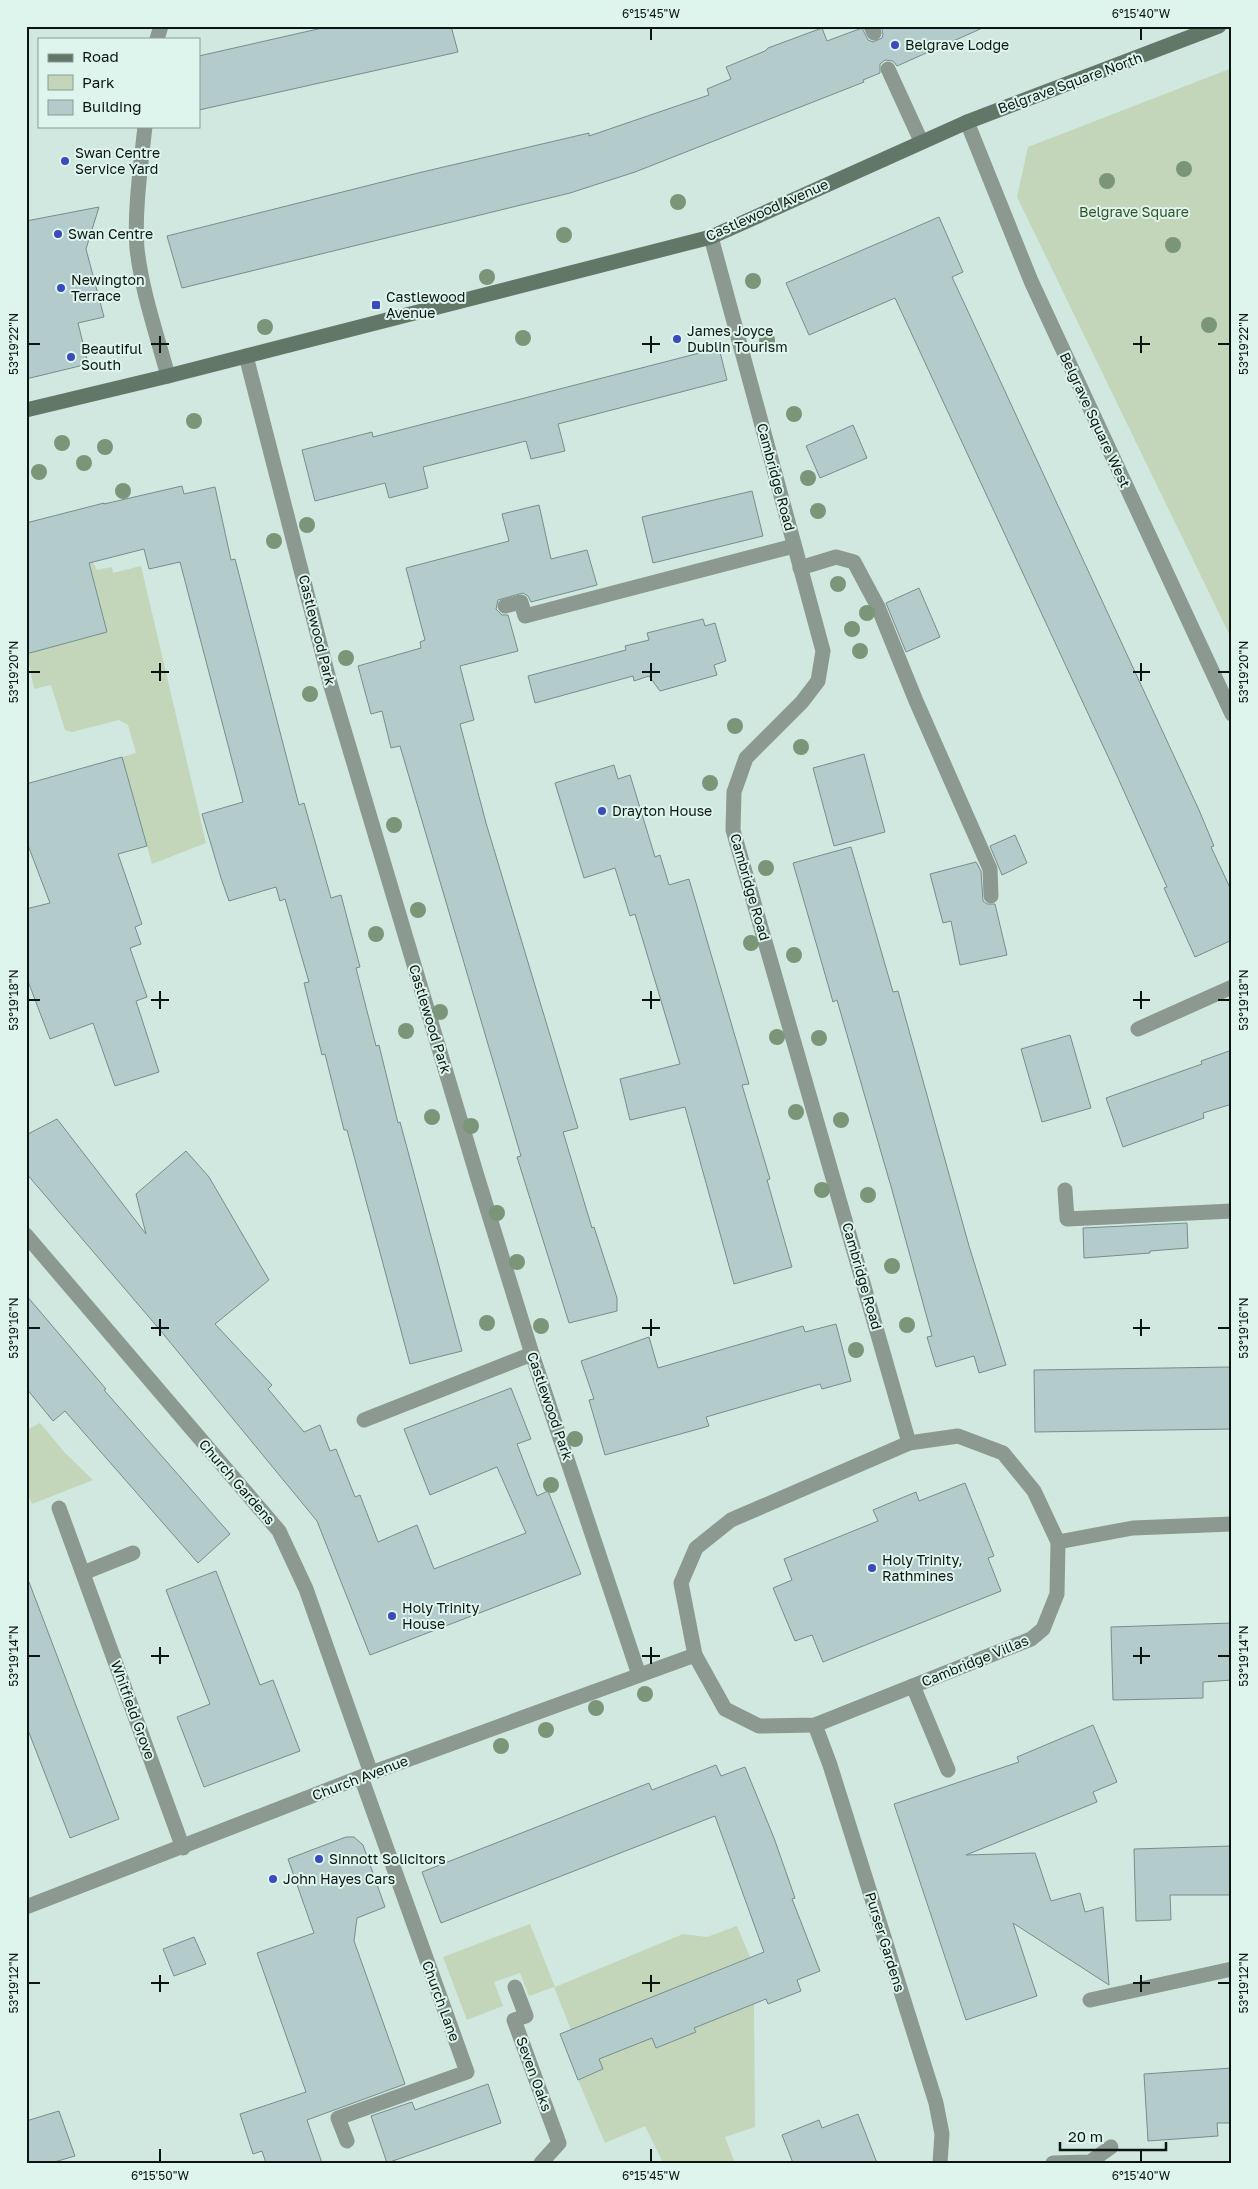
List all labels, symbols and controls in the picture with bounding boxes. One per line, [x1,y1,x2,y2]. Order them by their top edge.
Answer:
text: 6°15'45"W [622,6,681,21]
text: 6°15'40"W [1112,6,1171,21]
place label: Belgrave Lodge [905,36,1009,53]
legend [38,38,200,128]
marker: Belgrave Lodge [889,39,901,51]
text: Road [82,47,119,65]
street label: Belgrave Square North [995,48,1144,117]
text: Park [82,73,115,91]
text: Building [82,97,142,115]
place label: Swan Centre Service Yard [75,144,160,177]
marker: Swan Centre Service Yard [59,155,71,167]
street label: Castlewood Avenue [703,175,831,244]
park label: Belgrave Square [1079,203,1189,220]
place label: Swan Centre [68,225,153,242]
marker: Swan Centre [52,228,64,240]
place label: Newington Terrace [71,271,145,304]
marker: Newington Terrace [55,282,67,294]
place label: Castlewood Avenue [386,288,465,321]
marker: Castlewood Avenue [370,299,382,311]
text: 53°19'22"N [6,313,21,375]
text: 53°19'22"N [1236,313,1251,375]
place label: James Joyce Dublin Tourism [687,322,788,355]
marker: James Joyce Dublin Tourism [671,333,683,345]
place label: Beautiful South [81,340,142,373]
street label: Belgrave Square West [1057,349,1134,490]
marker: Beautiful South [65,351,77,363]
street label: Cambridge Road [754,421,799,533]
street label: Castlewood Park [296,573,339,687]
text: 53°19'20"N [6,641,21,703]
text: 53°19'20"N [1236,641,1251,703]
place label: Drayton House [612,802,712,819]
marker: Drayton House [596,805,608,817]
street label: Cambridge Road [727,831,774,942]
street label: Castlewood Park [406,962,455,1076]
text: 53°19'18"N [6,969,21,1031]
text: 53°19'18"N [1236,969,1251,1031]
street label: Cambridge Road [839,1220,886,1331]
text: 53°19'16"N [6,1297,21,1359]
text: 53°19'16"N [1236,1297,1251,1359]
street label: Castlewood Park [524,1350,577,1462]
street label: Church Gardens [196,1436,279,1528]
place label: Holy Trinity, Rathmines [882,1551,963,1584]
marker: Holy Trinity, Rathmines [866,1562,878,1574]
place label: Holy Trinity House [402,1599,479,1632]
marker: Holy Trinity House [386,1610,398,1622]
text: 53°19'14"N [6,1625,21,1687]
text: 53°19'14"N [1236,1625,1251,1687]
street label: Cambridge Villas [919,1631,1031,1690]
street label: Whitfield Grove [108,1658,159,1762]
street label: Church Avenue [310,1751,410,1804]
place label: Sinnott Solicitors [329,1850,446,1867]
marker: Sinnott Solicitors [313,1853,325,1865]
place label: John Hayes Cars [283,1870,395,1887]
marker: John Hayes Cars [267,1873,279,1885]
street label: Purser Gardens [862,1890,909,1994]
text: 53°19'12"N [6,1953,21,2013]
text: 53°19'12"N [1236,1953,1251,2013]
street label: Church Lane [419,1958,464,2043]
street label: Seven Oaks [513,2034,556,2113]
scale bar [1060,2119,1167,2151]
text: 20 m [1068,2127,1103,2145]
text: 6°15'50"W [131,2168,190,2183]
text: 6°15'45"W [622,2168,681,2183]
text: 6°15'40"W [1112,2168,1171,2183]

